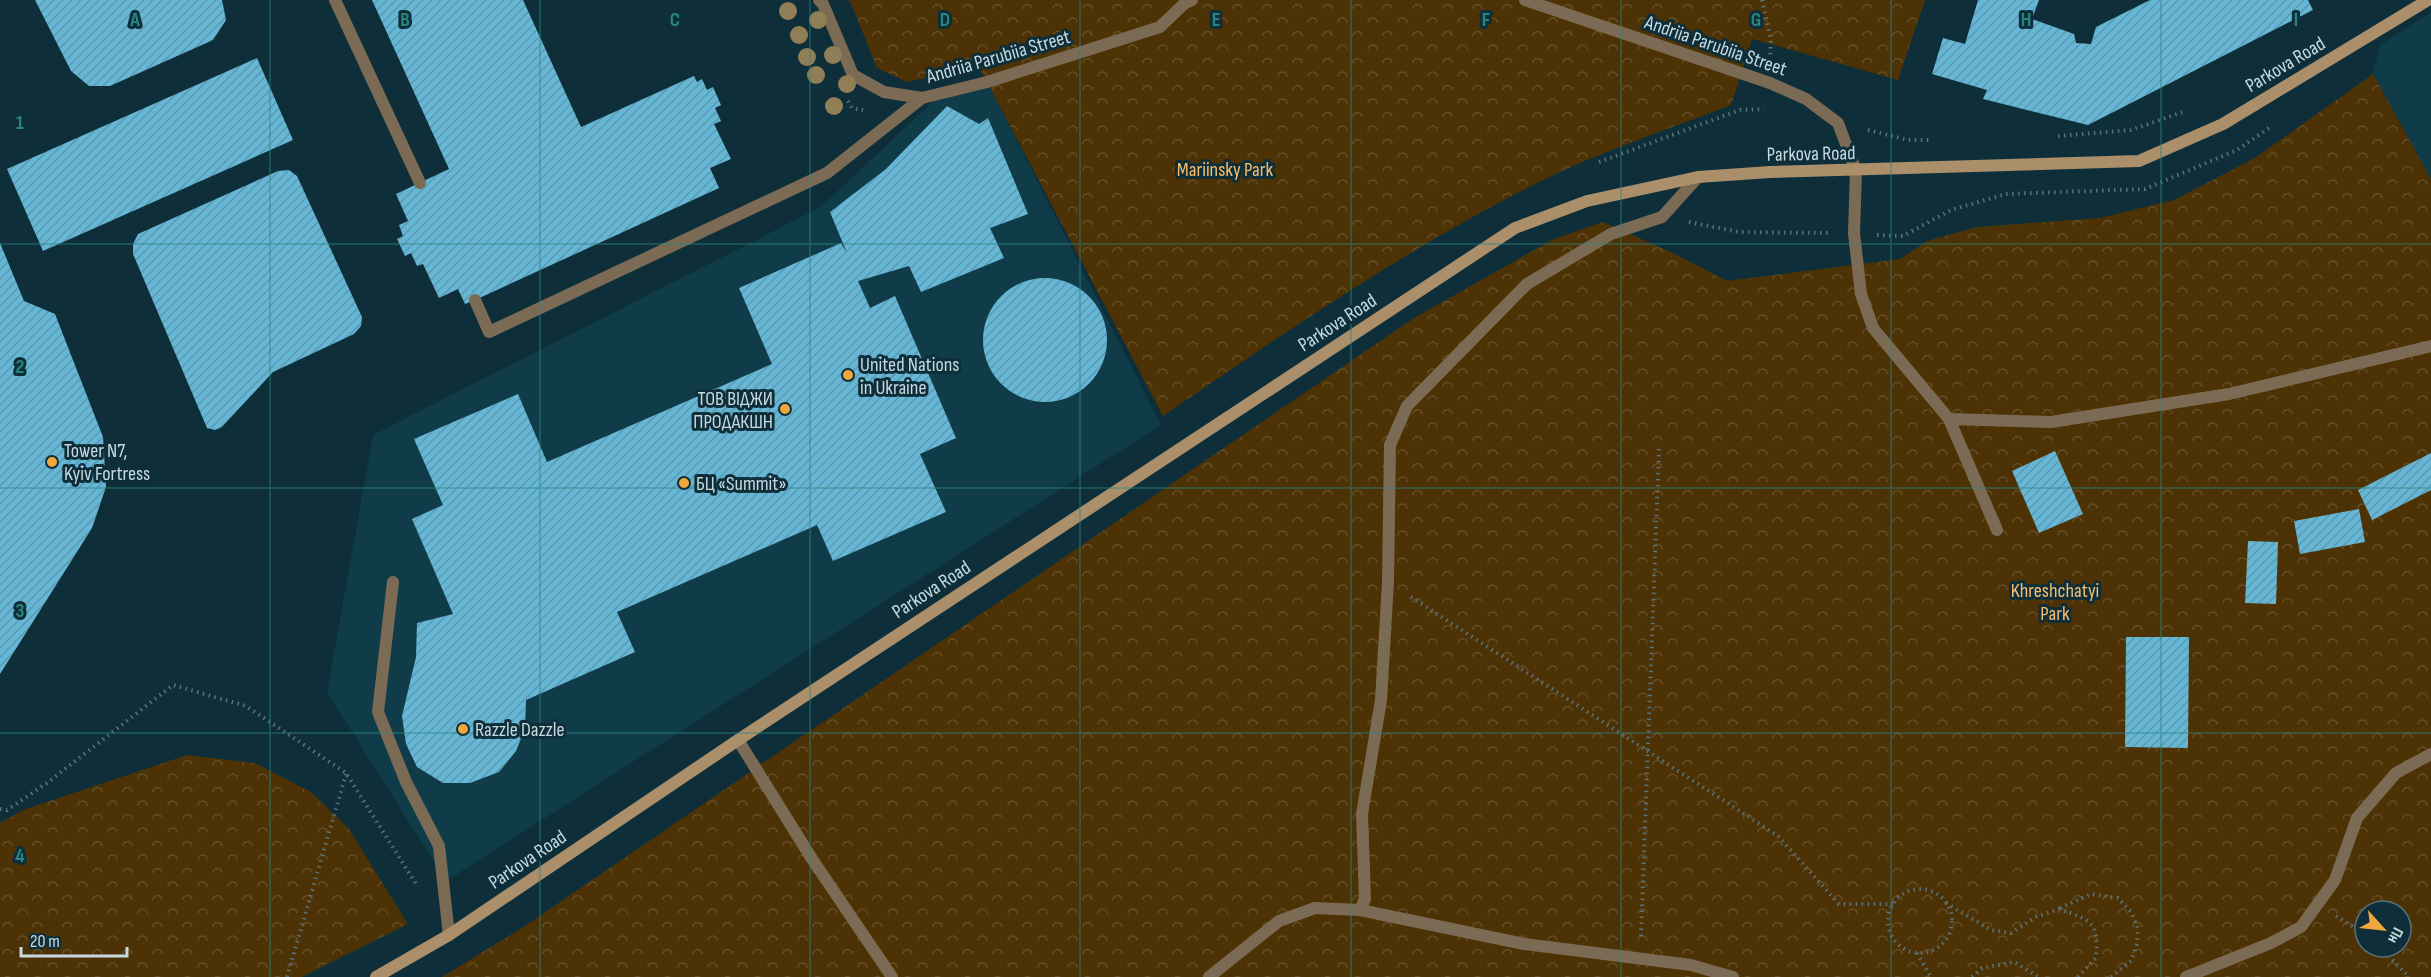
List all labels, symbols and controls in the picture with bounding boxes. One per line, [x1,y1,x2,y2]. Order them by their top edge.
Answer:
text: A [129,8,140,32]
text: B [400,8,410,32]
text: C [670,8,680,32]
text: D [940,8,950,32]
text: E [1212,8,1220,32]
text: F [1482,8,1490,32]
text: G [1751,8,1761,32]
text: H [2021,8,2031,32]
text: I [2294,8,2298,32]
street label: Andriia Parubiia Street [1641,10,1790,81]
street label: Andriia Parubiia Street [923,25,1073,89]
street label: Parkova Road [2241,32,2330,98]
text: 1 [16,111,24,135]
street label: Parkova Road [1766,141,1856,167]
park label: Mariinsky Park [1177,158,1274,182]
street label: Parkova Road [1294,289,1381,357]
place label: United Nations in Ukraine [860,353,959,400]
text: 2 [16,355,24,379]
marker: United Nations in Ukraine [841,368,855,382]
place label: ТОВ ВІДЖИ ПРОДАКШН [693,387,773,434]
marker: ТОВ ВІДЖИ ПРОДАКШН [778,402,792,416]
place label: Tower N7, Kyiv Fortress [64,439,150,486]
marker: Tower N7, Kyiv Fortress [45,455,59,469]
place label: БЦ «Summit» [696,472,786,496]
marker: БЦ «Summit» [677,476,691,490]
street label: Parkova Road [888,556,975,624]
park label: Khreshchatyi Park [2011,579,2099,626]
text: 3 [16,599,25,623]
place label: Razzle Dazzle [475,718,565,742]
marker: Razzle Dazzle [456,722,470,736]
street label: Parkova Road [484,825,571,895]
text: 4 [15,844,25,868]
north arrow [2353,899,2413,959]
scale bar [21,920,128,958]
text: Пн [2383,924,2407,946]
text: 20 m [30,931,60,952]

